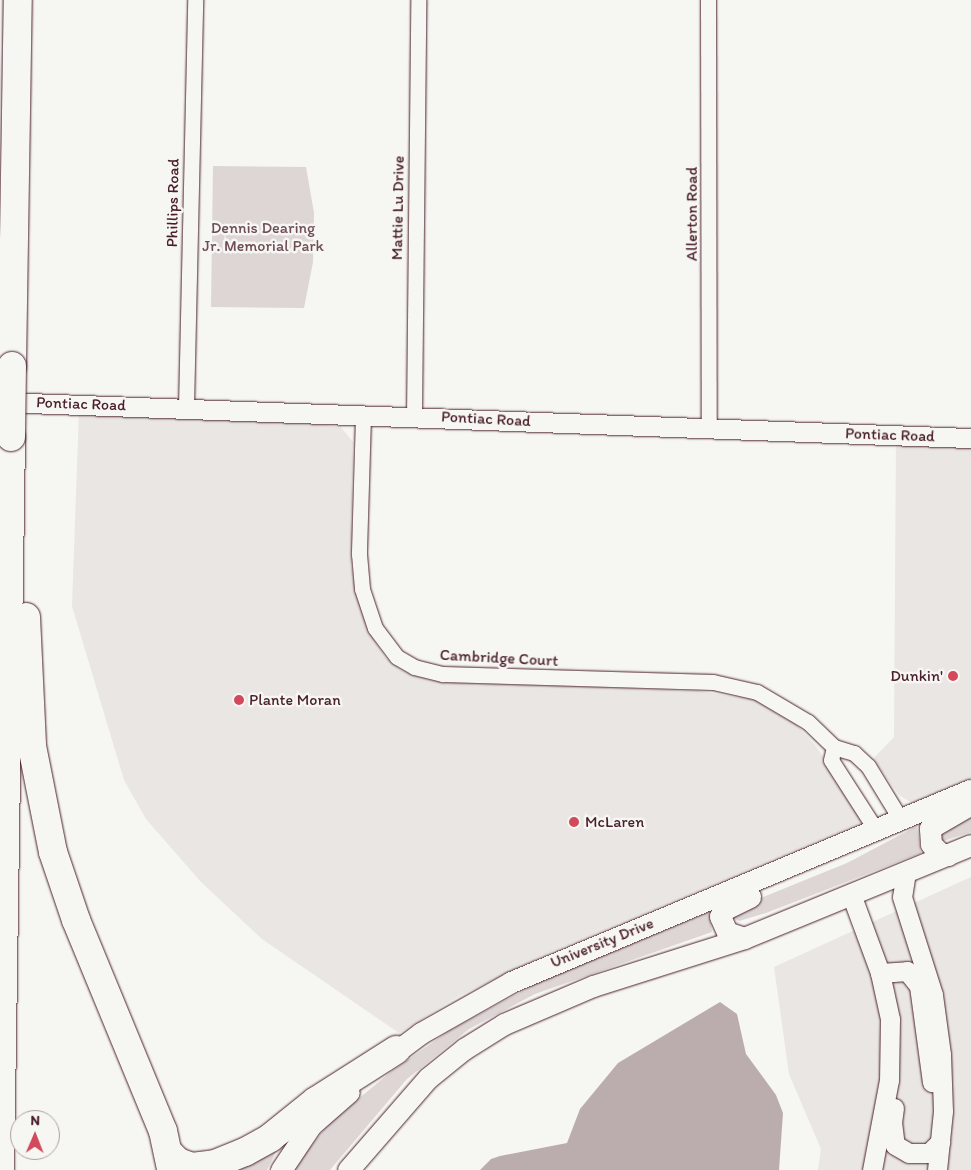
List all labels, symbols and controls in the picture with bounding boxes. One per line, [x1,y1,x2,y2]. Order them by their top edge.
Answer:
street label: Mattie Lu Drive [387,156,409,260]
street label: Phillips Road [163,159,183,247]
street label: Allerton Road [682,167,702,261]
park label: Dennis Dearing Jr. Memorial Park [202,218,324,256]
street label: Pontiac Road [36,393,126,415]
street label: Pontiac Road [441,407,531,431]
street label: Pontiac Road [845,424,935,446]
street label: Cambridge Court [439,645,559,671]
place label: Dunkin' [890,666,943,686]
marker: Dunkin' [947,670,959,682]
place label: Plante Moran [249,690,340,710]
marker: Plante Moran [233,694,245,706]
place label: McLaren [585,812,644,832]
marker: McLaren [567,815,581,829]
street label: University Drive [548,914,656,972]
north arrow [10,1110,60,1160]
text: N [30,1112,40,1129]

